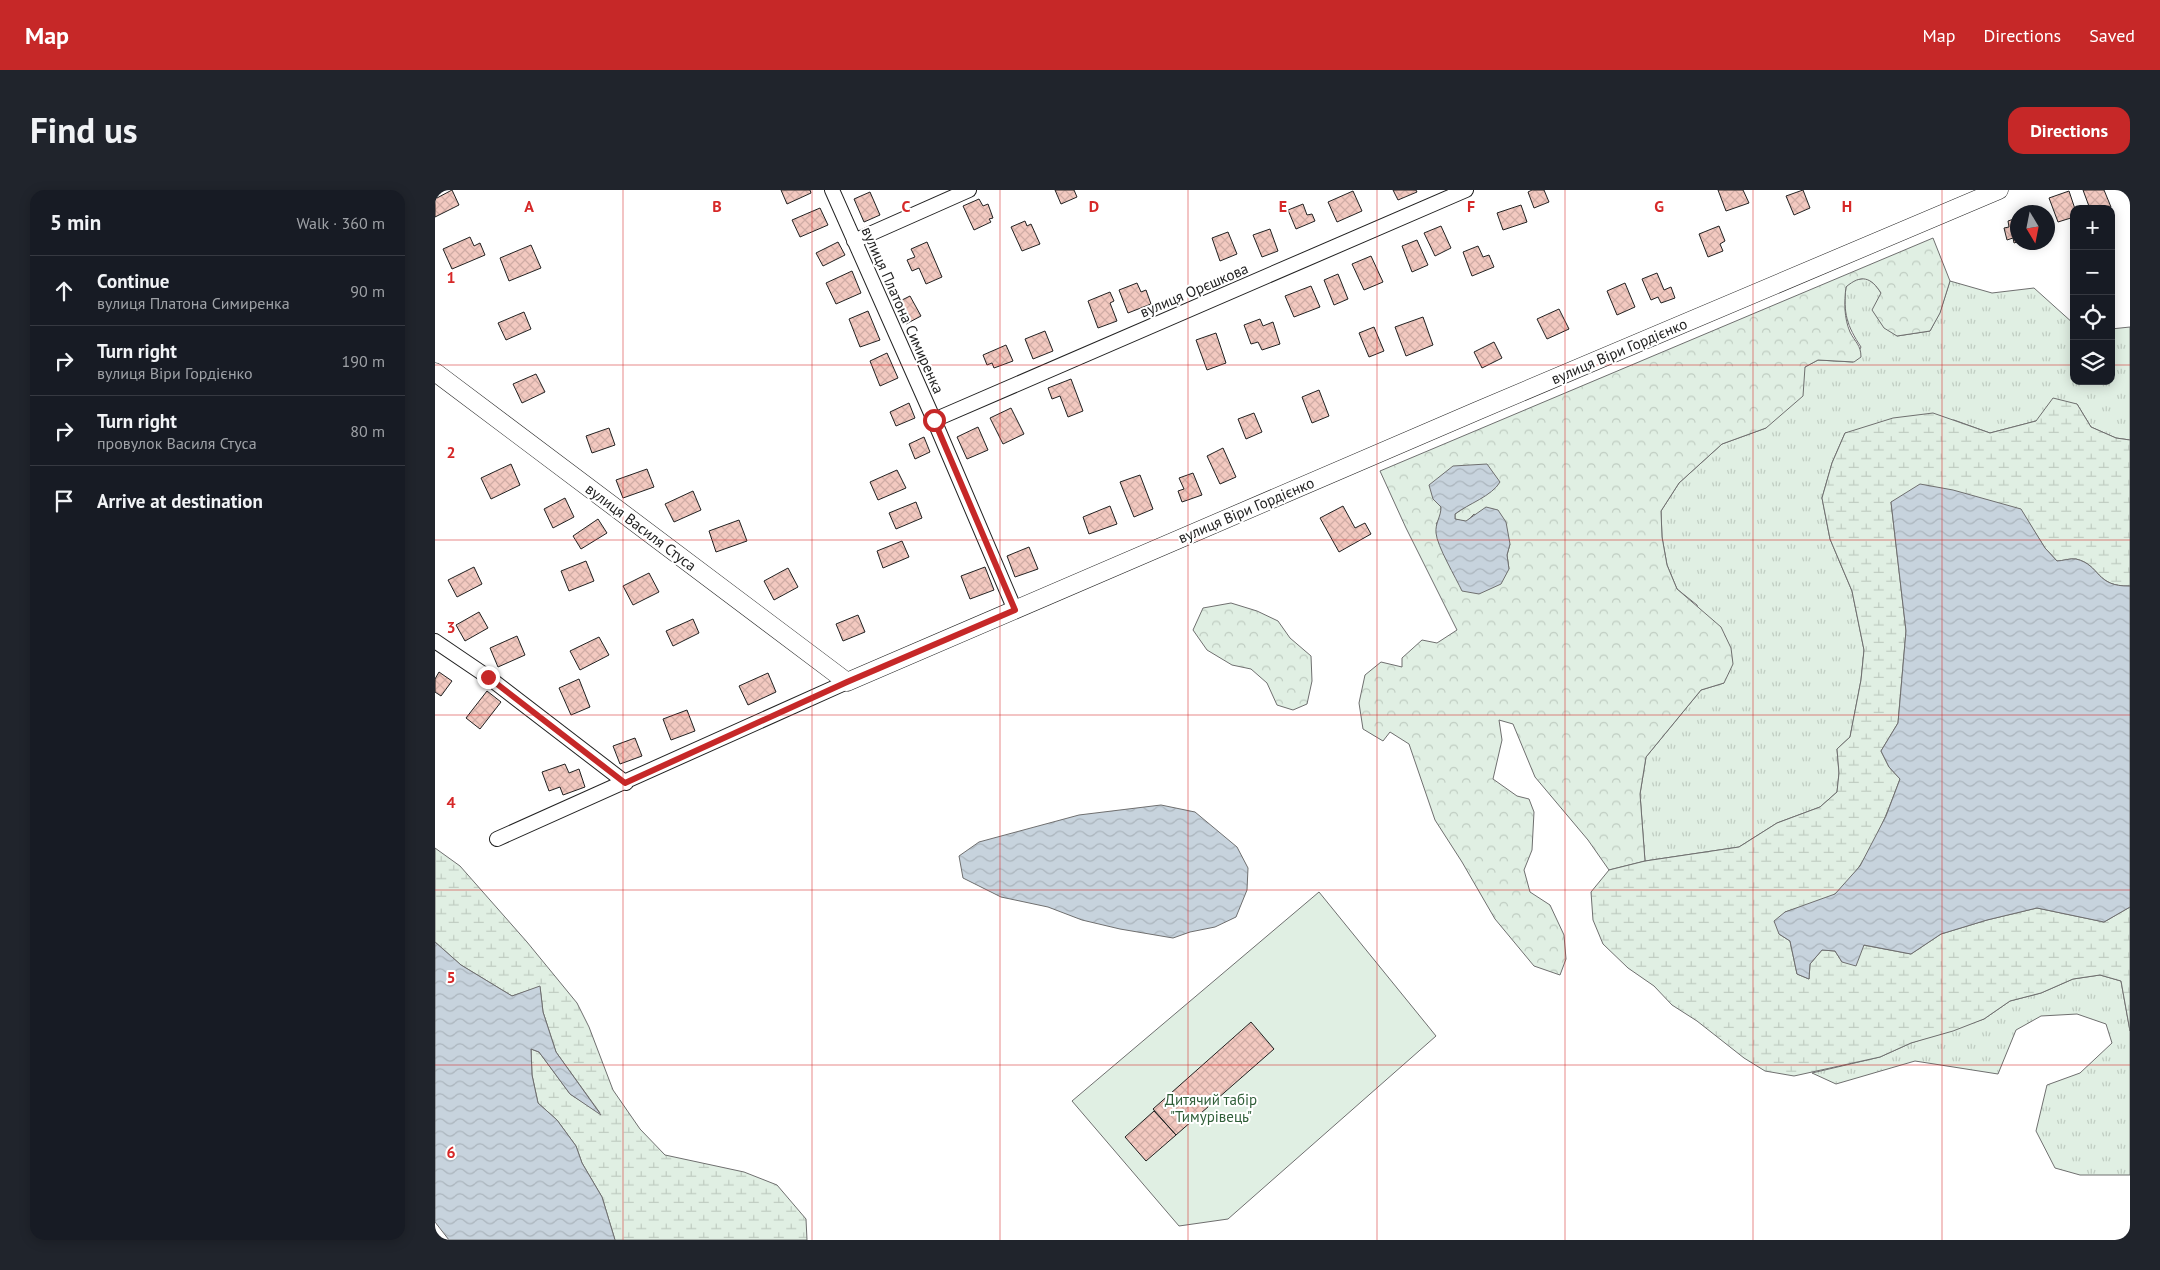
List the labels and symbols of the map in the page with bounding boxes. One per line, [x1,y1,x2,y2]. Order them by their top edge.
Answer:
text: A [524,196,534,216]
text: B [712,196,722,216]
text: C [902,196,911,216]
text: D [1089,196,1099,216]
text: E [1279,196,1287,216]
text: F [1467,196,1475,216]
text: G [1654,196,1664,216]
text: H [1842,196,1852,216]
north arrow [2010,205,2055,250]
street label: вулиця Платона Симиренка [858,224,948,396]
street label: вулиця Орєшкова [1137,259,1251,321]
text: 1 [446,267,456,287]
street label: вулиця Віри Гордієнко [1548,314,1690,388]
route start [923,409,946,432]
text: 2 [446,442,456,462]
street label: вулиця Віри Гордієнко [1175,473,1317,547]
street label: вулиця Василя Стуса [582,479,700,575]
text: 3 [446,617,456,637]
route end [477,666,500,689]
text: 4 [446,792,456,812]
text: 5 [446,967,456,987]
park label: Дитячий табір "Тимурівець" [1165,1090,1257,1126]
text: 6 [446,1142,456,1162]

